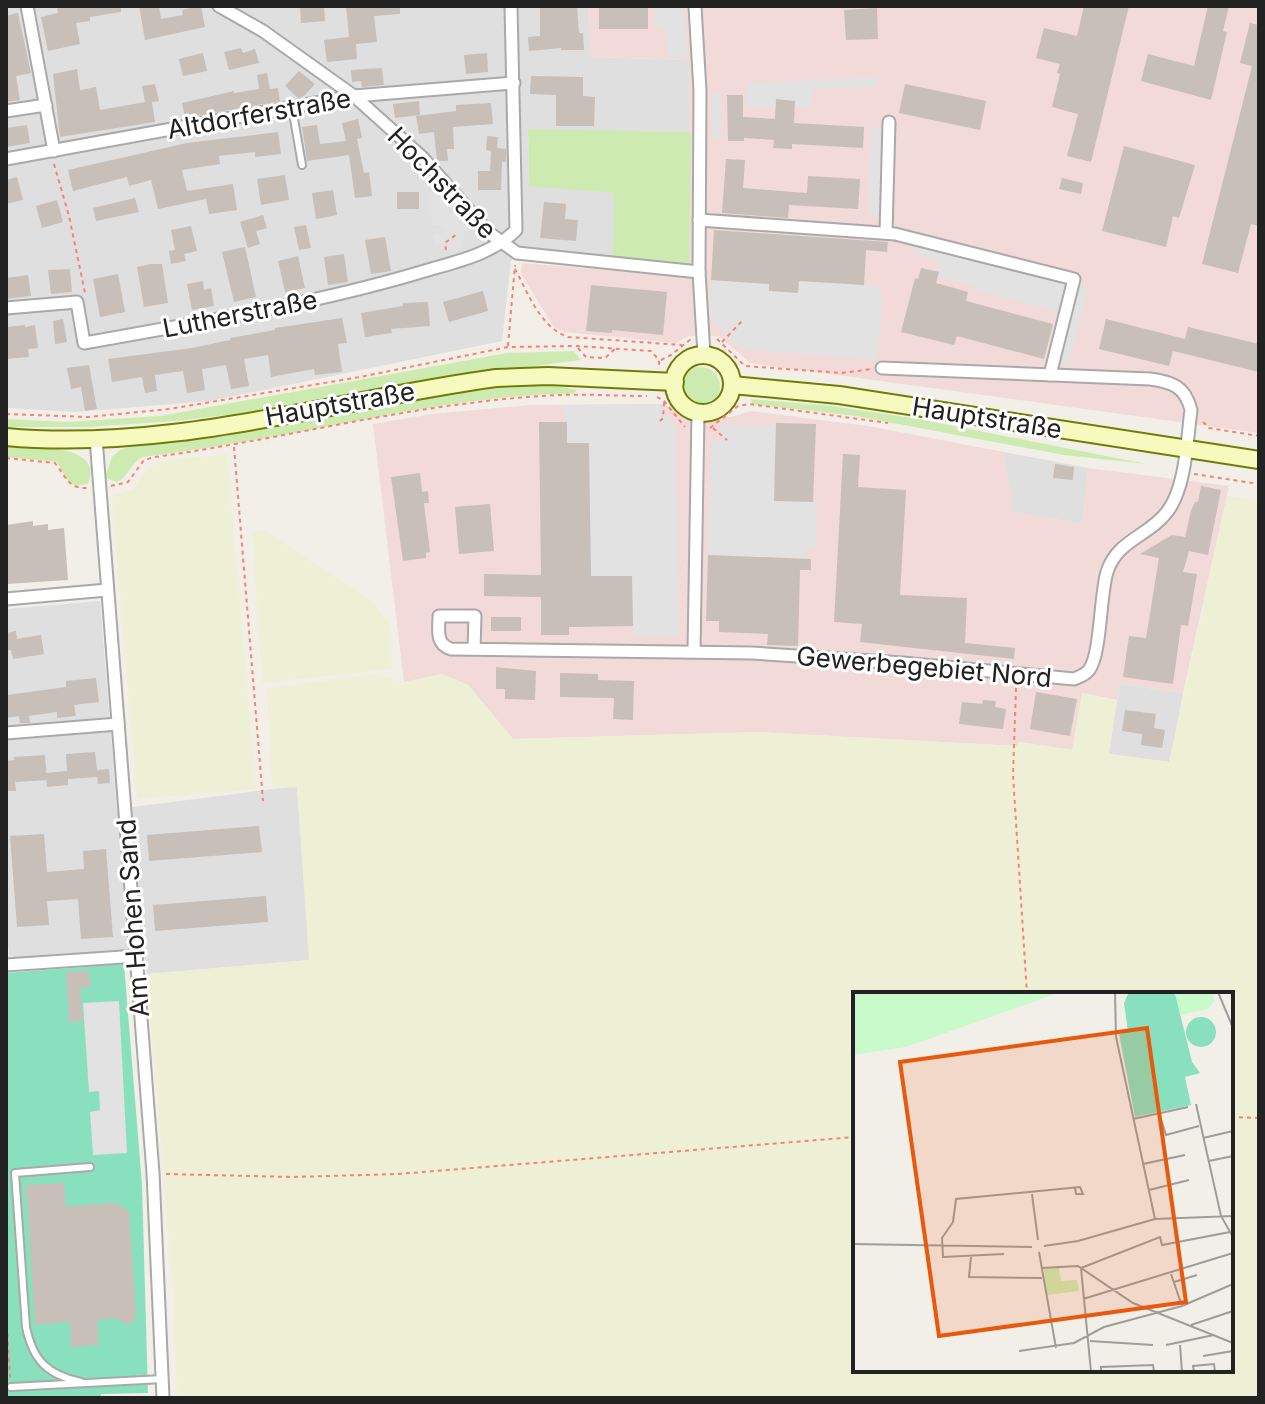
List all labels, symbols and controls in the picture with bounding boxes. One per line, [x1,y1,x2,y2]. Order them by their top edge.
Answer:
street label: Altdorferstraße [165,82,353,145]
street label: Hochstraße [382,120,503,245]
street label: Lutherstraße [160,283,320,344]
street label: Hauptstraße [263,375,417,432]
street label: Hauptstraße [910,390,1064,445]
street label: Gewerbegebiet Nord [795,640,1053,693]
street label: Am Hohen Sand [110,818,155,1018]
inset map [853,992,1233,1372]

